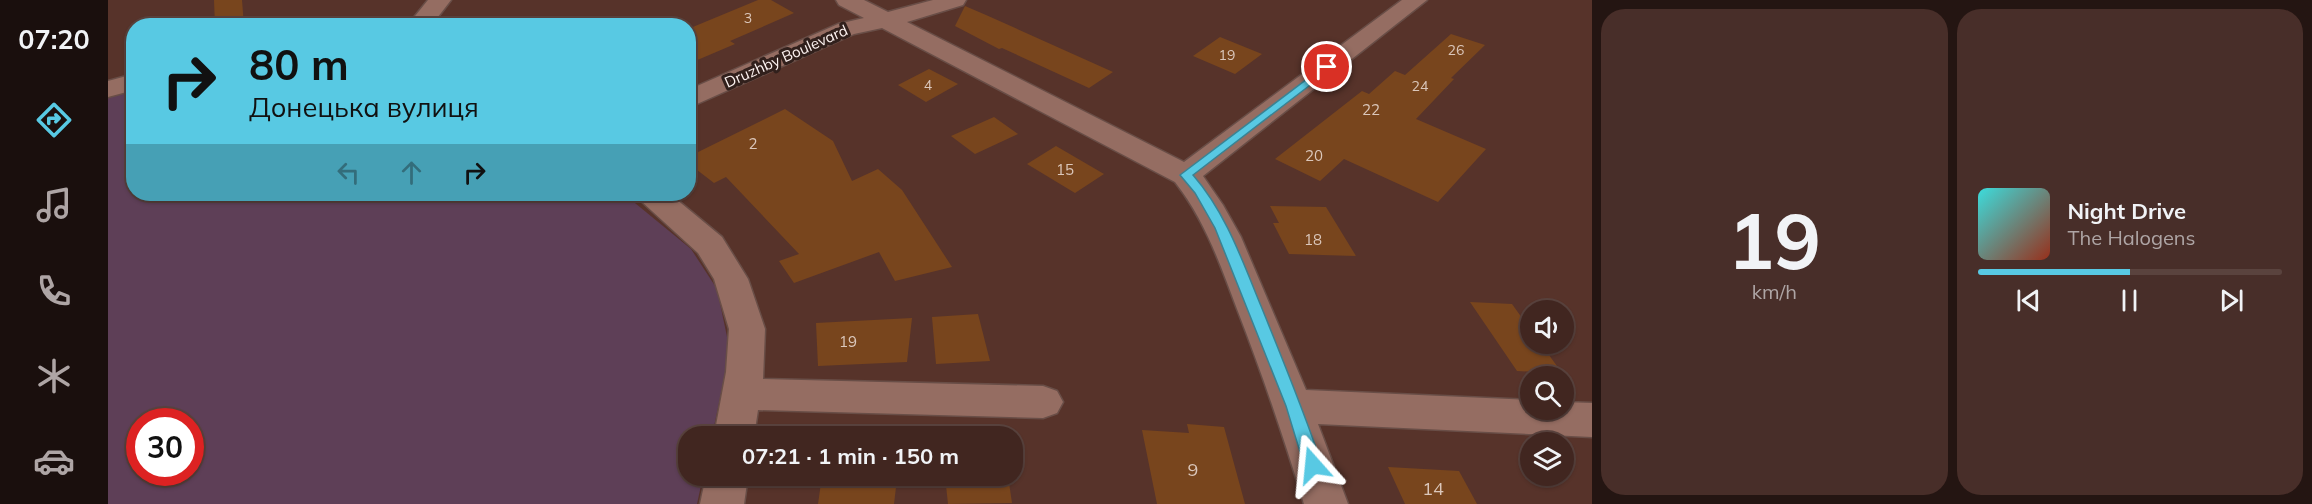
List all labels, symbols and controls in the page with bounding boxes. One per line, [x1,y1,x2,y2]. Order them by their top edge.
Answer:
house number: 3 [744,9,752,27]
street label: Druzhby Boulevard [721,20,851,92]
text: 07:20 [18,22,90,56]
text: 80 m [249,38,349,91]
pin [1301,41,1352,92]
house number: 26 [1448,41,1464,59]
icon: right [150,42,228,120]
house number: 19 [1219,46,1235,64]
icon: arrive [1310,50,1343,83]
house number: 4 [924,76,933,94]
house number: 24 [1412,77,1429,95]
text: Донецька вулиця [249,90,479,124]
icon: directions [33,99,75,141]
house number: 22 [1362,100,1380,119]
house number: 2 [748,134,758,153]
house number: 20 [1305,146,1323,165]
icon: left [332,156,365,189]
icon: ahead [395,156,428,189]
icon: right [458,156,491,189]
house number: 15 [1056,160,1074,179]
icon: music [33,184,75,226]
text: 19 [1727,191,1821,289]
text: Night Drive [2068,197,2186,225]
text: The Halogens [2068,225,2195,250]
house number: 18 [1304,230,1322,249]
icon: phone [33,270,75,312]
text: km/h [1752,279,1797,304]
icon: previous [2012,284,2045,317]
icon: pause [2113,284,2146,317]
icon: next [2215,284,2248,317]
map controls [1520,300,1574,486]
button: sound [1520,300,1574,354]
house number: 19 [839,332,857,351]
icon: climate [33,355,75,397]
button: search [1520,366,1574,420]
speed limit sign: 30 [126,408,204,486]
button: layers [1520,432,1574,486]
position arrow [1281,433,1345,497]
icon: car [33,440,75,482]
text: 07:21 · 1 min · 150 m [742,442,959,470]
house number: 9 [1188,458,1198,481]
house number: 14 [1422,477,1444,500]

